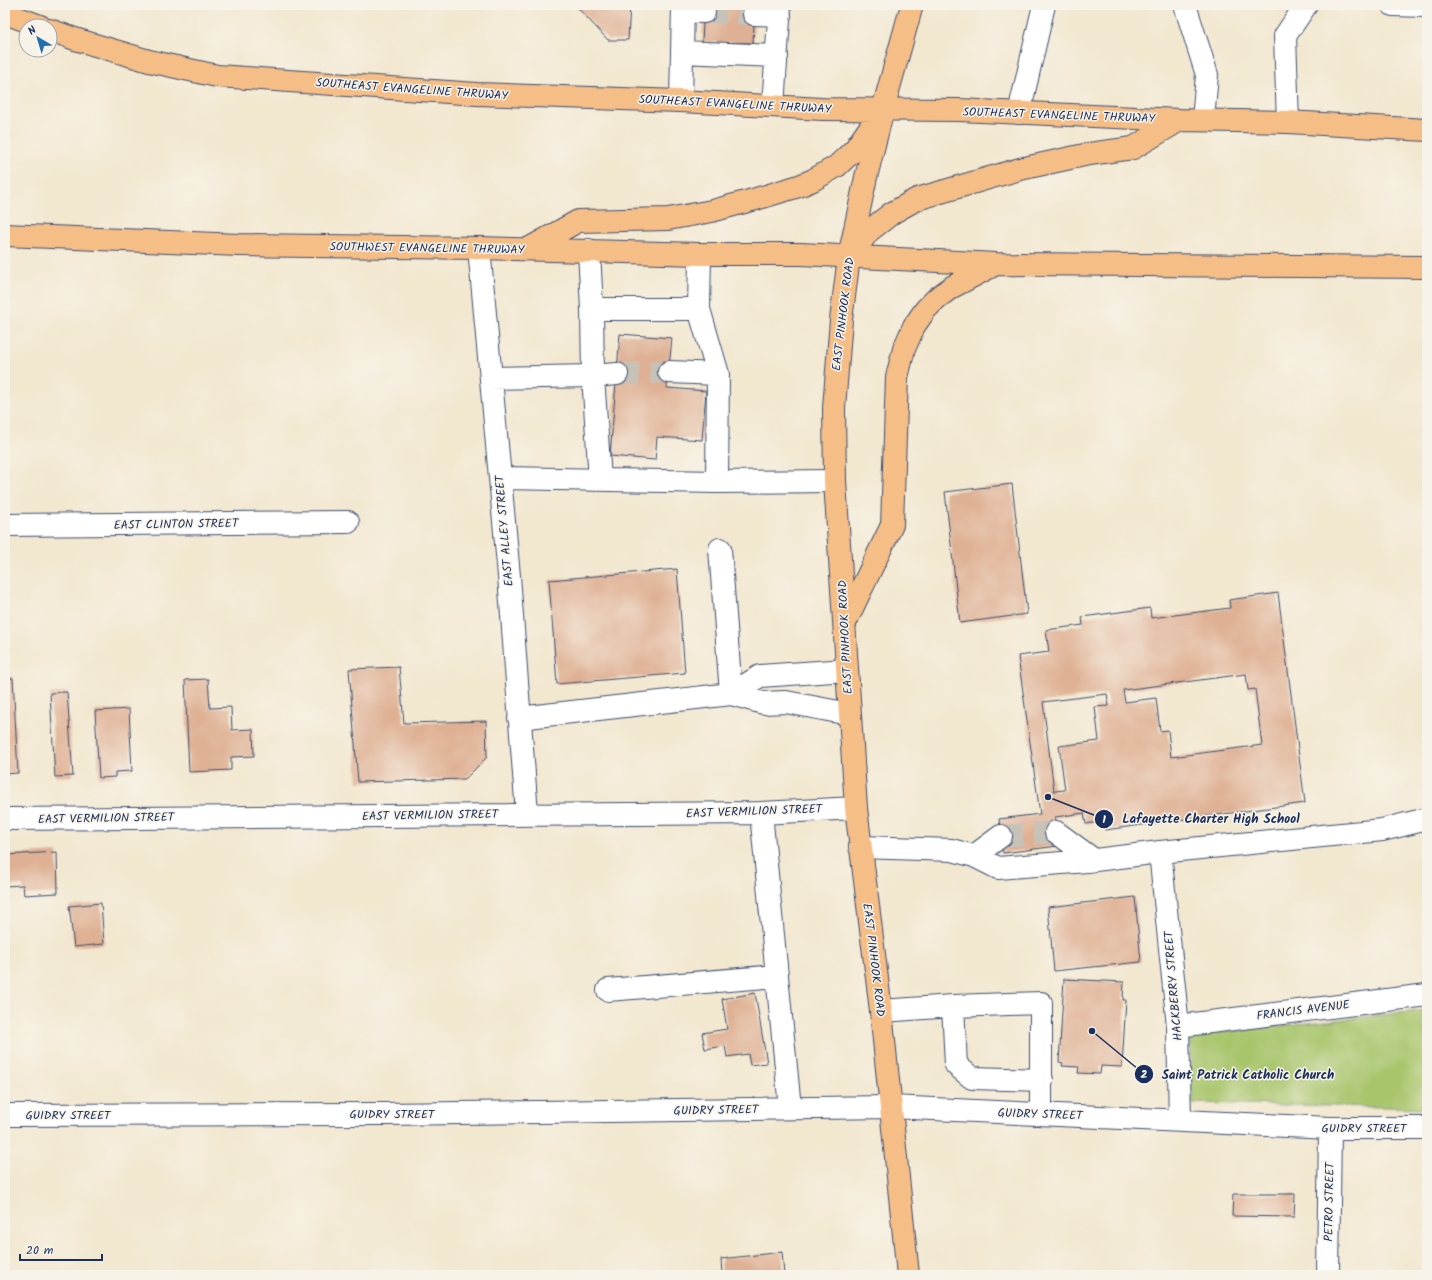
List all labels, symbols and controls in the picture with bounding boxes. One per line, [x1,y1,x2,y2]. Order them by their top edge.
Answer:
north arrow [18,18,58,58]
text: N [24,22,41,40]
street label: SOUTHEAST EVANGELINE THRUWAY [315,73,510,106]
street label: SOUTHEAST EVANGELINE THRUWAY [638,90,833,119]
street label: SOUTHEAST EVANGELINE THRUWAY [962,103,1157,128]
street label: SOUTHWEST EVANGELINE THRUWAY [329,237,526,260]
street label: EAST PINHOOK ROAD [827,256,860,372]
street label: EAST ALLEY STREET [490,473,519,587]
street label: EAST CLINTON STREET [114,514,240,535]
street label: EAST PINHOOK ROAD [833,579,858,695]
street label: EAST VERMILION STREET [686,800,824,823]
street label: EAST VERMILION STREET [362,805,500,826]
callout: Lafayette Charter High School [1094,806,1307,831]
street label: EAST VERMILION STREET [38,808,176,829]
text: Lafayette Charter High School [1122,809,1300,830]
text: 1 [1102,810,1106,829]
street label: EAST PINHOOK ROAD [857,902,890,1018]
street label: HACKBERRY STREET [1159,929,1188,1042]
street label: FRANCIS AVENUE [1255,995,1352,1026]
callout: Saint Patrick Catholic Church [1134,1062,1342,1087]
text: 2 [1141,1065,1148,1084]
text: Saint Patrick Catholic Church [1162,1065,1334,1086]
street label: GUIDRY STREET [673,1100,760,1121]
street label: GUIDRY STREET [997,1104,1084,1126]
street label: GUIDRY STREET [350,1105,436,1124]
street label: GUIDRY STREET [26,1106,112,1125]
street label: GUIDRY STREET [1322,1119,1408,1138]
street label: PETRO STREET [1319,1161,1340,1242]
scale bar [20,1236,102,1262]
text: 20 m [26,1241,54,1260]

